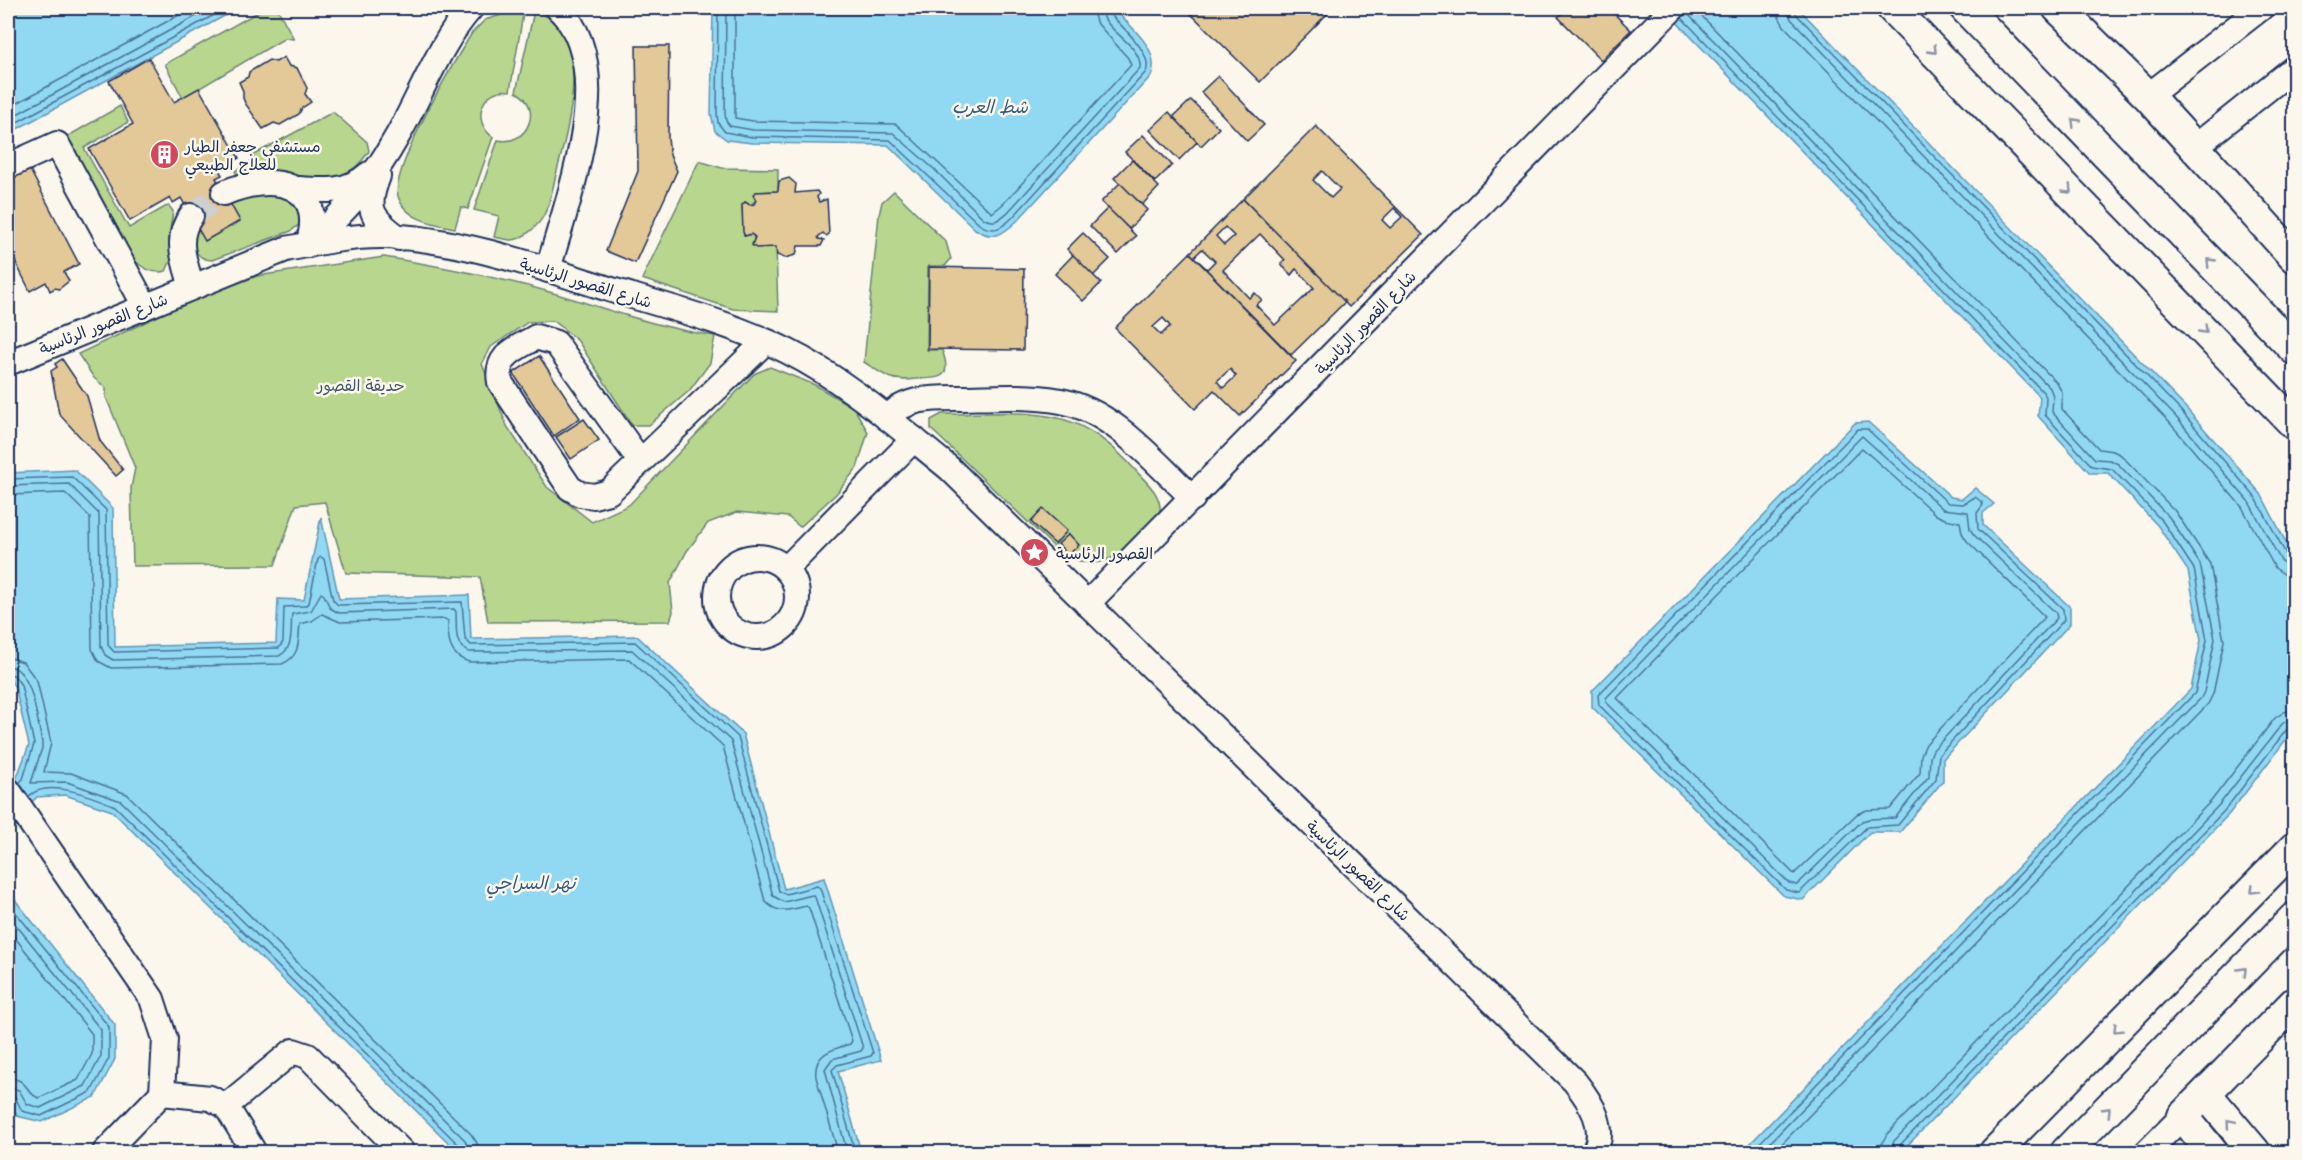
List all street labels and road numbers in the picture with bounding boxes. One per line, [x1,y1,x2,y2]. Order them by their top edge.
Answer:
street label: شارع القصور الرئاسية [517,252,655,314]
street label: شارع القصور الرئاسية [1310,265,1422,380]
street label: شارع القصور الرئاسية [36,288,171,360]
street label: شارع القصور الرئاسية [1301,815,1416,927]

